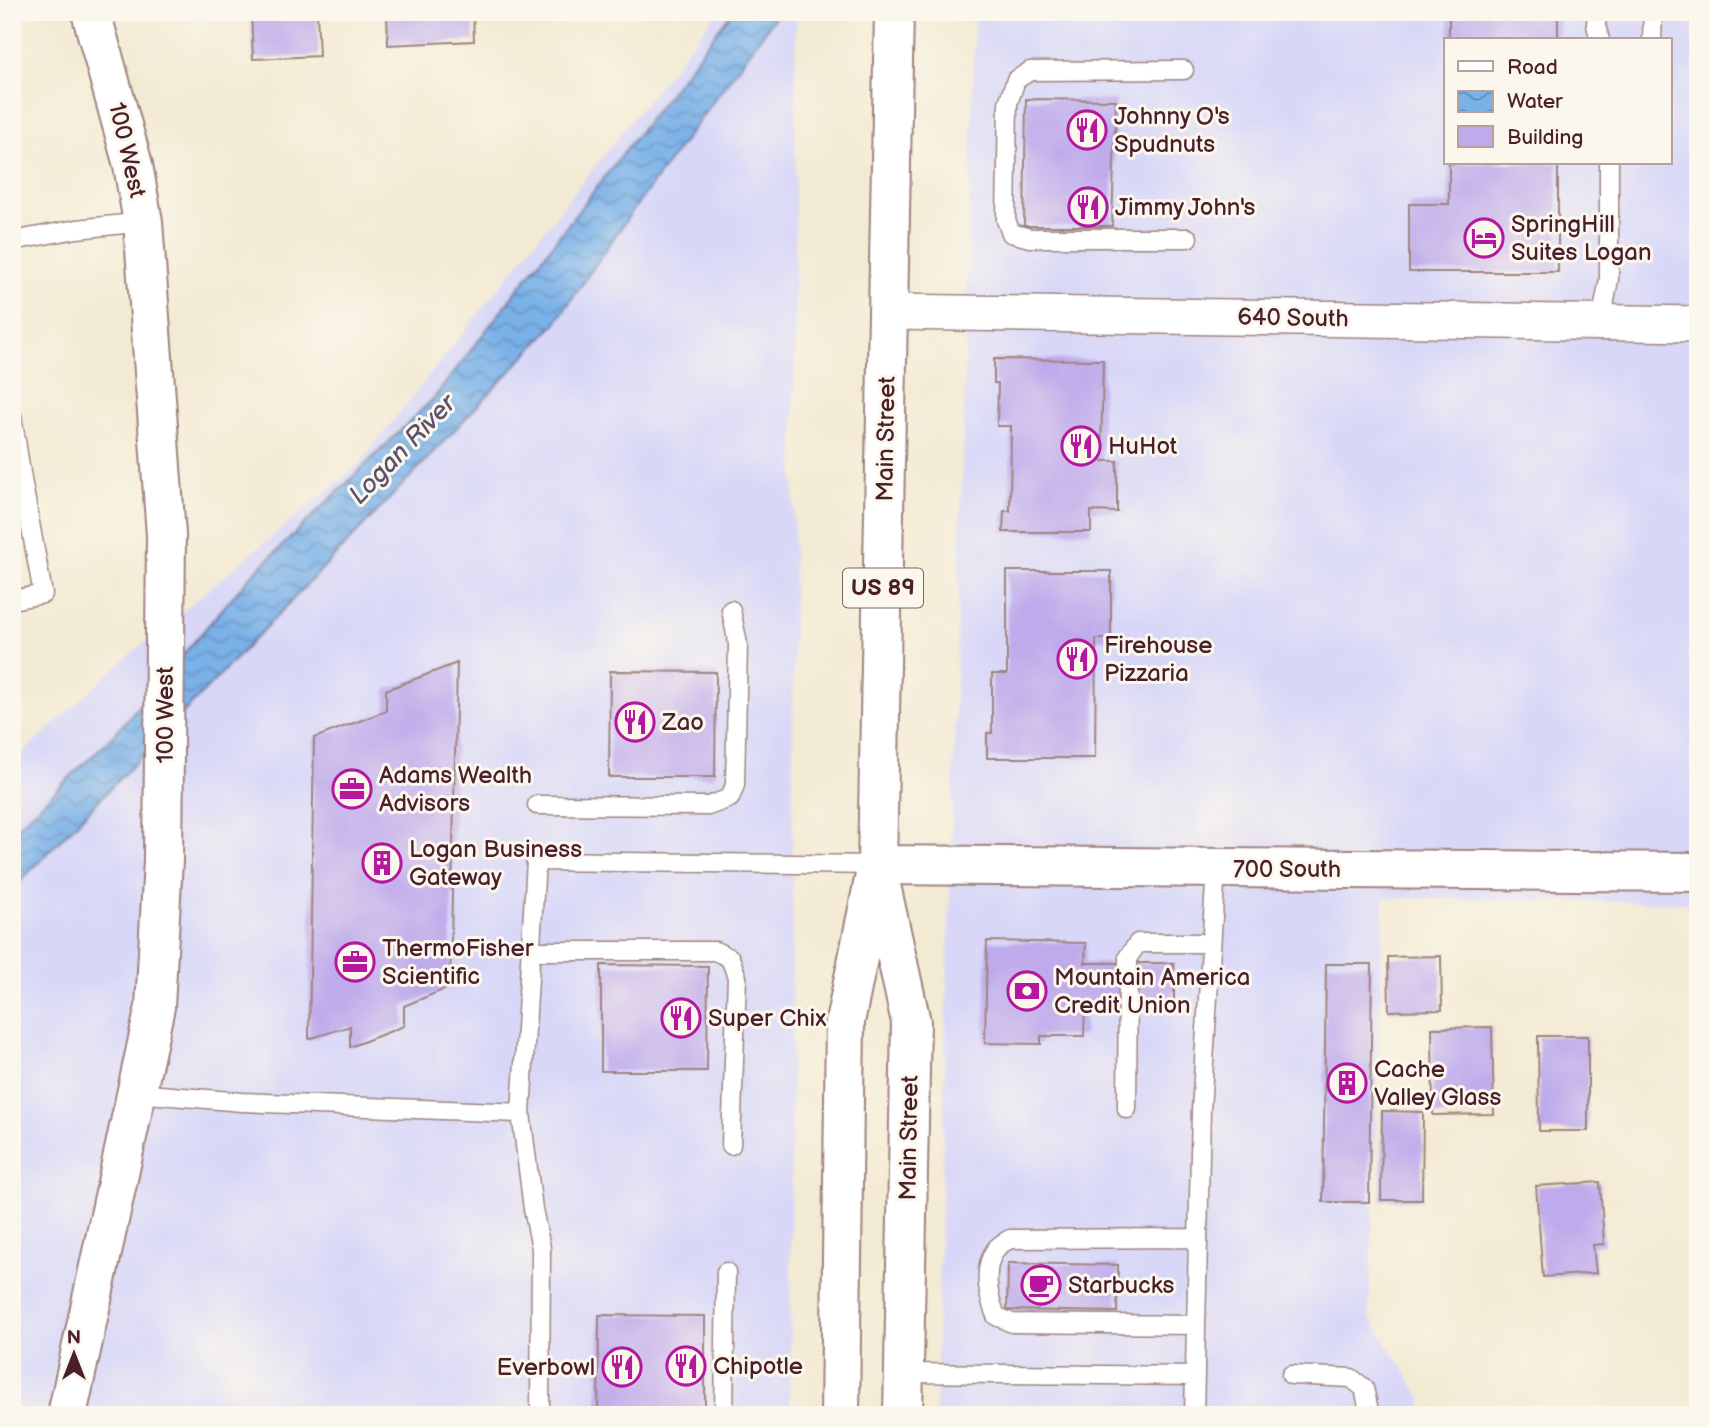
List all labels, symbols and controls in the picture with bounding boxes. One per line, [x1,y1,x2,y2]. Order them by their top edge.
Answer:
legend [1444,38,1672,164]
text: Road [1507,55,1558,80]
text: Water [1507,89,1563,114]
street label: 100 West [102,99,152,201]
place label: Johnny O's Spudnuts [1114,102,1230,159]
restaurant icon: Johnny O's Spudnuts [1066,109,1108,151]
text: Building [1507,125,1583,150]
restaurant icon: Jimmy John's [1067,186,1109,228]
place label: Jimmy John's [1115,193,1256,222]
place label: SpringHill Suites Logan [1511,210,1651,267]
hotel icon: SpringHill Suites Logan [1463,217,1505,259]
street label: 640 South [1237,303,1349,333]
street label: Main Street [870,375,902,502]
water label: Logan River [343,388,464,511]
restaurant icon: HuHot [1060,425,1102,467]
place label: HuHot [1108,432,1178,461]
road number: US 89 [843,568,923,608]
place label: Firehouse Pizzaria [1104,631,1212,688]
restaurant icon: Firehouse Pizzaria [1056,638,1098,680]
street label: 100 West [151,666,180,764]
restaurant icon: Zao [614,701,656,743]
place label: Zao [661,708,704,737]
place label: Adams Wealth Advisors [379,761,532,818]
office icon: Adams Wealth Advisors [331,768,373,810]
place label: Logan Business Gateway [409,835,582,892]
building icon: Logan Business Gateway [361,842,403,884]
street label: 700 South [1233,855,1341,884]
place label: ThermoFisher Scientific [382,934,534,991]
office icon: ThermoFisher Scientific [334,941,376,983]
place label: Mountain America Credit Union [1054,963,1250,1020]
bank icon: Mountain America Credit Union [1006,970,1048,1012]
restaurant icon: Super Chix [660,997,702,1039]
place label: Super Chix [708,1004,826,1033]
place label: Cache Valley Glass [1374,1055,1501,1112]
building icon: Cache Valley Glass [1326,1062,1368,1104]
street label: Main Street [893,1074,925,1201]
cafe icon: Starbucks [1020,1264,1062,1306]
place label: Starbucks [1068,1271,1175,1300]
north arrow [38,1318,108,1388]
text: N [67,1327,81,1350]
restaurant icon: Chipotle [665,1345,707,1387]
restaurant icon: Everbowl [601,1346,643,1388]
place label: Chipotle [713,1352,803,1381]
place label: Everbowl [497,1353,595,1382]

